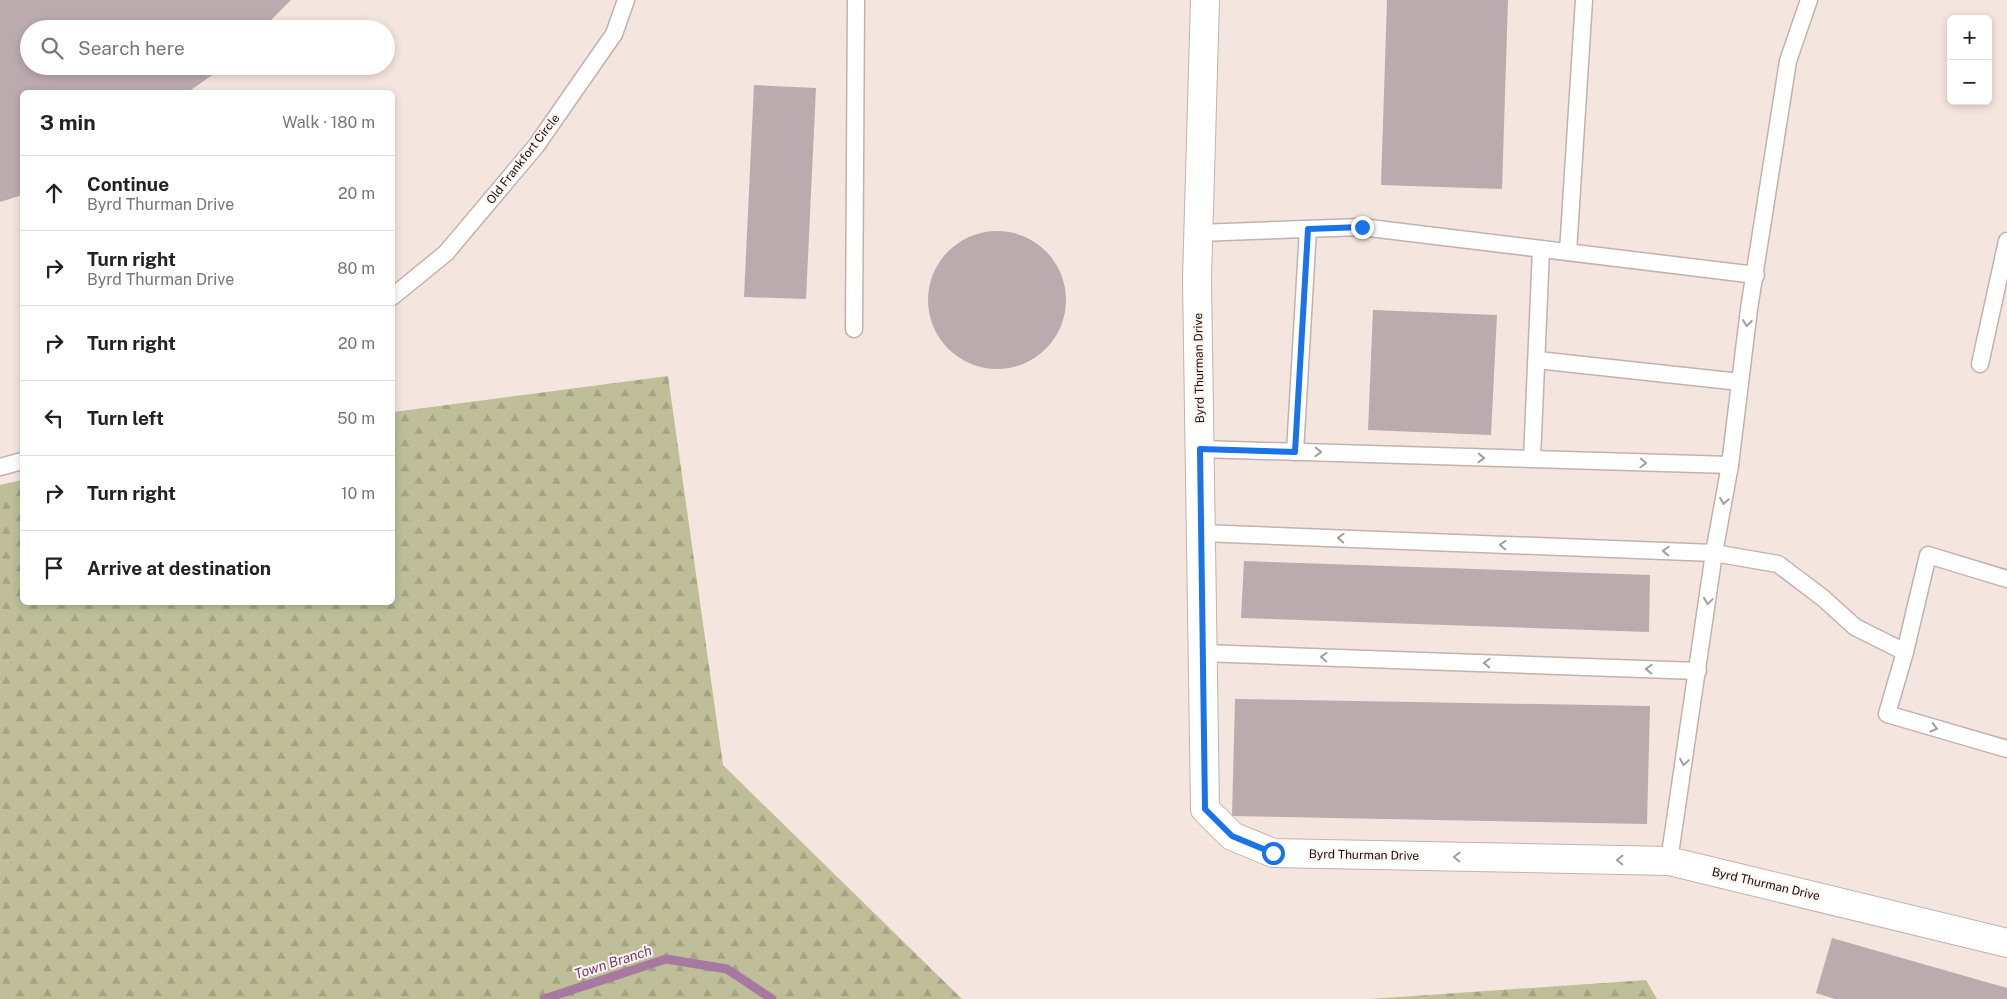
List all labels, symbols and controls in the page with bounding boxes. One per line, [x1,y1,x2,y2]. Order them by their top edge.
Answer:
map controls [1947,15,1992,105]
button: + [1947,15,1992,60]
search box [20,20,395,75]
icon: search [38,34,66,62]
text: Search here [78,37,185,59]
button: − [1947,60,1992,105]
text: 3 min [40,110,96,135]
street label: Old Frankfort Circle [484,111,563,207]
text: Walk · 180 m [282,113,375,132]
text: Continue [87,173,169,195]
icon: ahead [40,179,68,207]
text: 20 m [338,184,375,203]
text: Byrd Thurman Drive [87,195,234,214]
route end [1351,216,1374,239]
text: Turn right [87,248,176,270]
icon: right [40,254,68,282]
text: 80 m [337,259,375,278]
text: Byrd Thurman Drive [87,270,234,289]
street label: Byrd Thurman Drive [1191,312,1207,423]
one-way arrow [1743,318,1753,327]
icon: right [40,329,68,357]
text: Turn right [87,332,176,354]
text: 20 m [338,334,375,353]
icon: left [40,404,68,432]
text: Turn left [87,407,164,429]
text: 50 m [337,409,375,428]
one-way arrow [1315,447,1323,458]
one-way arrow [1477,452,1485,463]
one-way arrow [1640,457,1648,468]
icon: right [40,479,68,507]
text: Turn right [87,482,176,504]
text: 10 m [341,484,375,503]
one-way arrow [1719,497,1729,505]
one-way arrow [1337,533,1345,544]
one-way arrow [1499,539,1507,550]
one-way arrow [1662,546,1670,556]
icon: arrive [40,554,68,582]
text: Arrive at destination [87,557,271,579]
one-way arrow [1703,597,1714,605]
one-way arrow [1320,652,1328,662]
one-way arrow [1483,658,1490,668]
one-way arrow [1645,664,1653,674]
one-way arrow [1930,722,1938,732]
one-way arrow [1679,758,1690,766]
route start [1262,842,1285,865]
street label: Byrd Thurman Drive [1309,847,1420,863]
one-way arrow [1453,851,1461,862]
one-way arrow [1616,854,1624,865]
street label: Byrd Thurman Drive [1711,865,1822,903]
water label: Town Branch [572,942,654,982]

